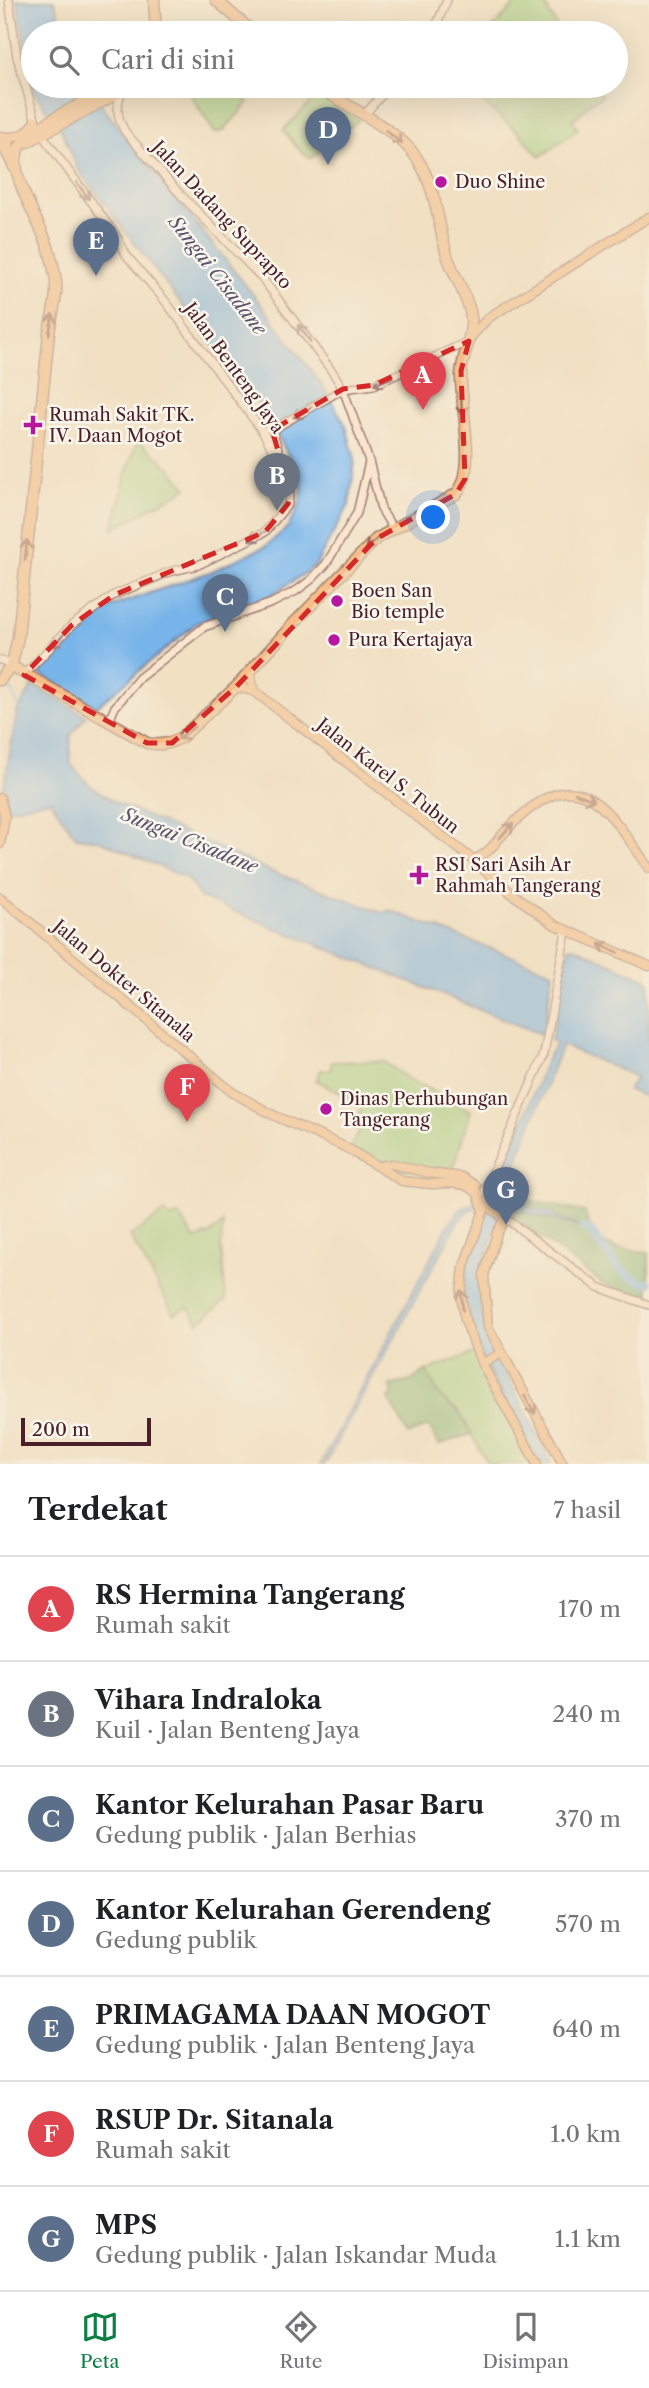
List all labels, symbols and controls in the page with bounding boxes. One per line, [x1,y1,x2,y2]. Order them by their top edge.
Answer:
search box [21,21,628,98]
icon: search [45,41,83,79]
text: Cari di sini [101,44,235,76]
pin: D [305,107,351,165]
one-way arrow [385,129,403,144]
street label: Jalan Dadang Suprapto [145,134,297,294]
place label: Duo Shine [455,171,545,193]
marker: Duo Shine [433,174,449,190]
one-way arrow [76,181,90,200]
water label: Sungai Cisadane [163,210,272,340]
pin: E [73,218,119,276]
street label: Jalan Benteng Jaya [177,296,289,438]
one-way arrow [45,313,58,336]
one-way arrow [297,324,311,343]
pin: A [400,352,446,410]
one-way arrow [373,376,395,389]
one-way arrow [456,393,469,416]
place label: Rumah Sakit TK. IV. Daan Mogot [49,404,195,447]
one-way arrow [293,405,313,419]
marker: Rumah Sakit TK. IV. Daan Mogot [23,415,43,435]
pin: B [254,453,300,511]
your location [416,500,450,534]
one-way arrow [248,528,268,542]
one-way arrow [364,535,382,551]
one-way arrow [19,539,32,562]
pin: C [202,574,248,632]
place label: Boen San Bio temple [351,580,445,623]
marker: Boen San Bio temple [329,593,345,609]
place label: Pura Kertajaya [348,629,473,651]
one-way arrow [51,630,67,648]
marker: Pura Kertajaya [326,632,342,648]
street label: Jalan Karel S. Tubun [310,712,464,838]
one-way arrow [178,725,196,740]
one-way arrow [574,792,595,805]
water label: Sungai Cisadane [117,802,262,879]
one-way arrow [498,822,514,840]
place label: RSI Sari Asih Ar Rahmah Tangerang [435,854,601,897]
marker: RSI Sari Asih Ar Rahmah Tangerang [409,865,429,885]
street label: Jalan Dokter Sitanala [46,913,200,1047]
one-way arrow [597,941,619,954]
pin: F [164,1064,210,1122]
place label: Dinas Perhubungan Tangerang [340,1088,508,1131]
marker: Dinas Perhubungan Tangerang [318,1101,334,1117]
pin: G [483,1167,529,1225]
one-way arrow [455,1289,468,1312]
one-way arrow [523,1394,537,1414]
scale bar [21,1415,150,1447]
text: 200 m [32,1418,90,1441]
text: Terdekat [28,1491,168,1528]
text: 7 hasil [553,1496,621,1524]
text: RS Hermina Tangerang [95,1579,405,1611]
text: A [42,1595,60,1623]
text: 170 m [558,1595,621,1623]
text: Rumah sakit [95,1611,231,1639]
text: Vihara Indraloka [95,1684,322,1716]
text: B [42,1700,60,1728]
text: 240 m [552,1700,621,1728]
text: Kuil · Jalan Benteng Jaya [95,1716,360,1744]
text: Kantor Kelurahan Pasar Baru [95,1789,484,1821]
text: C [42,1805,60,1833]
text: 370 m [555,1805,621,1833]
text: Gedung publik · Jalan Berhias [95,1821,416,1849]
text: Kantor Kelurahan Gerendeng [95,1894,490,1926]
text: D [41,1910,61,1938]
text: 570 m [555,1910,621,1938]
text: Gedung publik [95,1926,257,1954]
text: PRIMAGAMA DAAN MOGOT [95,1999,490,2031]
text: E [43,2015,59,2043]
text: 640 m [552,2015,621,2043]
text: Gedung publik · Jalan Benteng Jaya [95,2031,475,2059]
text: RSUP Dr. Sitanala [95,2104,334,2136]
text: F [43,2120,59,2148]
text: 1.0 km [550,2120,621,2148]
text: Rumah sakit [95,2136,231,2164]
text: MPS [95,2209,157,2241]
text: G [41,2225,61,2253]
text: 1.1 km [555,2225,621,2253]
text: Gedung publik · Jalan Iskandar Muda [95,2241,497,2269]
tab: Peta [80,2308,119,2373]
tab: Rute [279,2308,322,2373]
tab: Disimpan [482,2308,569,2373]

